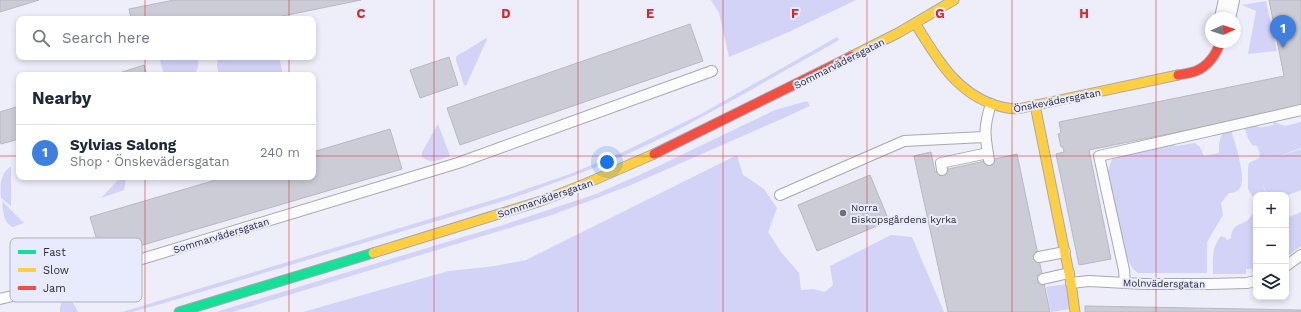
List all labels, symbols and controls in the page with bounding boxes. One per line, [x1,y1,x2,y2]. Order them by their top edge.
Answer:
text: C [357,6,366,21]
text: D [501,6,511,21]
text: E [646,6,654,21]
text: F [791,6,799,21]
text: G [935,6,945,21]
text: H [1079,6,1089,21]
north arrow [1205,12,1241,48]
pin: 1 [1270,15,1296,48]
search box [16,16,316,60]
icon: search [30,27,52,49]
text: Search here [62,29,150,47]
street label: Sommarvädersgatan [792,36,886,91]
street label: Önskevädersgatan [1012,87,1102,114]
text: Nearby [32,88,91,108]
text: Sylvias Salong [70,136,176,154]
text: 1 [42,145,48,160]
text: 240 m [260,145,300,160]
your location [597,152,617,172]
text: Shop · Önskevädersgatan [70,154,230,169]
street label: Sommarvädersgatan [496,177,594,220]
map controls [1253,192,1289,300]
button: + [1253,192,1289,228]
place label: Norra Biskopsgårdens kyrka [851,202,957,225]
marker: Norra Biskopsgårdens kyrka [838,208,848,218]
street label: Sommarvädersgatan [172,216,271,255]
button: − [1253,228,1289,264]
legend [10,238,142,302]
text: Fast [43,246,66,259]
text: Slow [43,264,69,277]
button: layers [1253,264,1289,300]
street label: Molnvädersgatan [1123,277,1205,290]
text: Jam [43,282,66,295]

